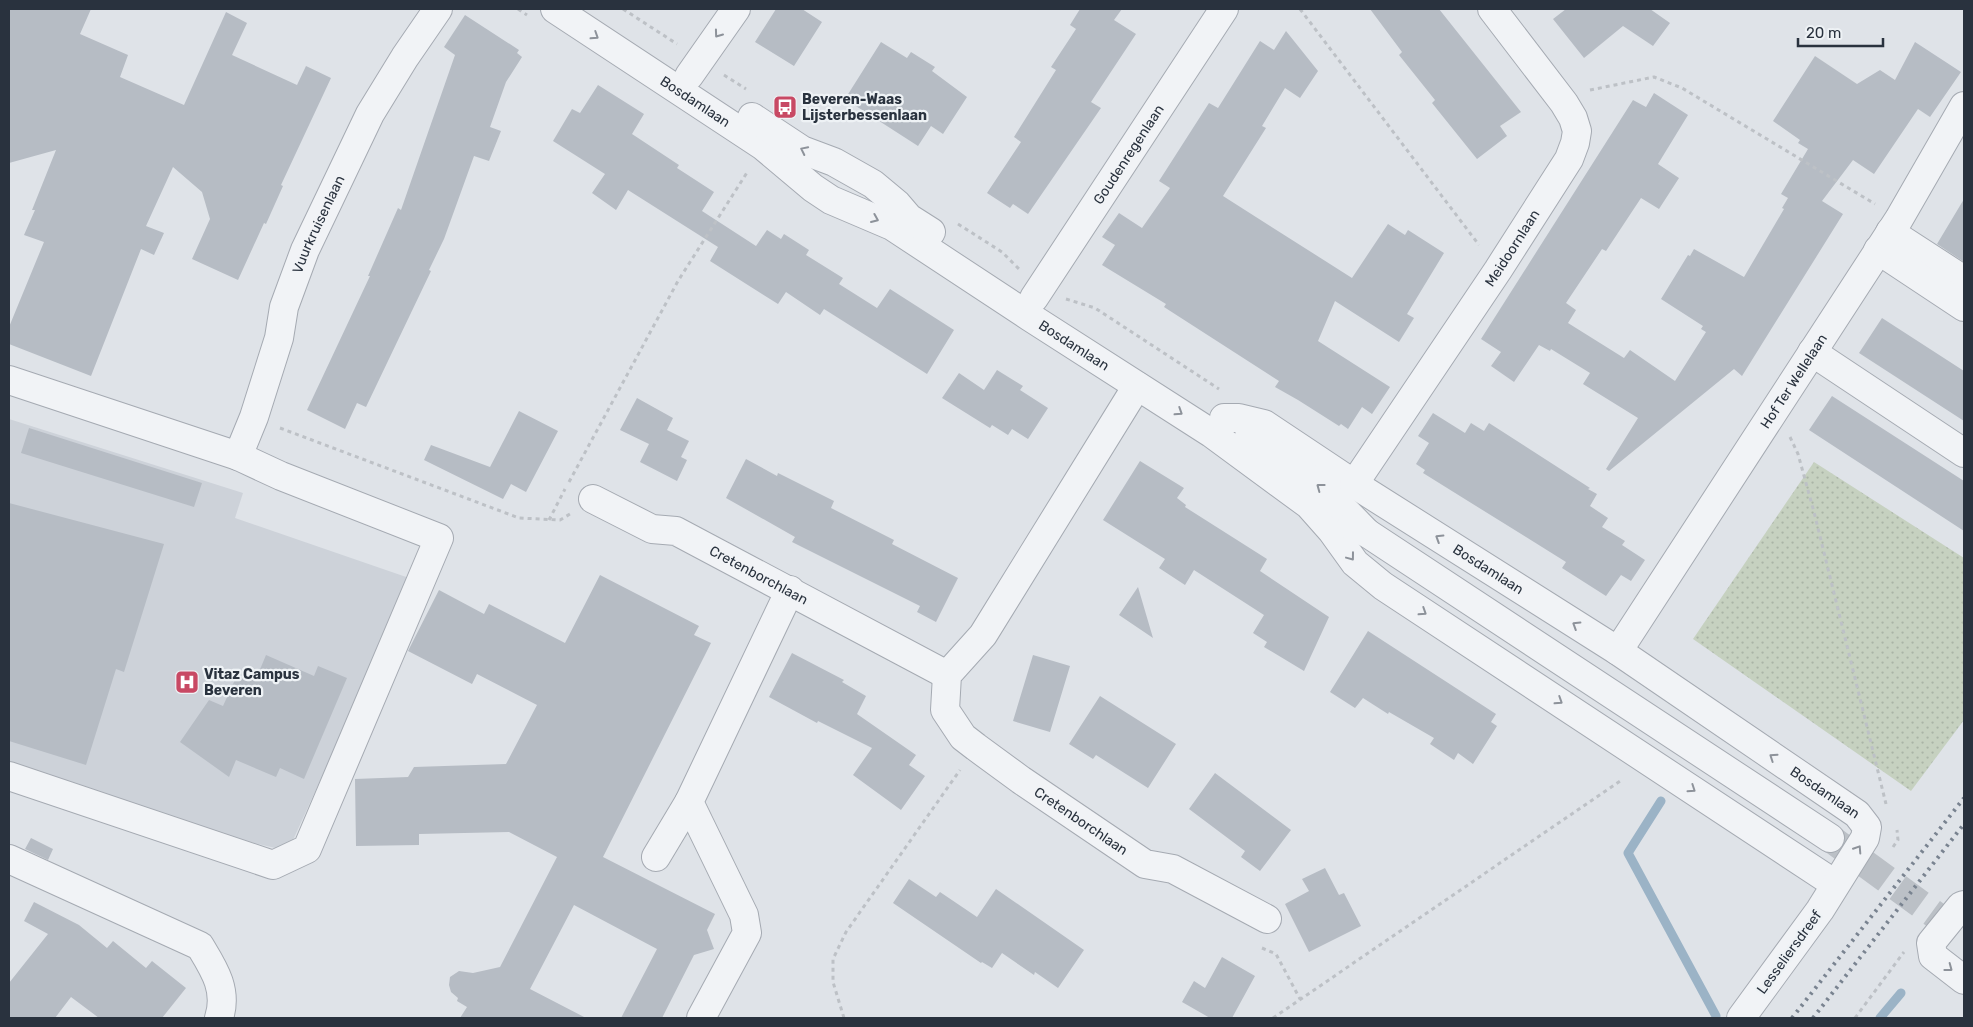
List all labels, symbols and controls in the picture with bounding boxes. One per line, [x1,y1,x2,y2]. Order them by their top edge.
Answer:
scale bar [1798,15,1883,47]
text: 20 m [1806,24,1841,42]
one-way arrow [715,28,724,38]
one-way arrow [590,29,599,39]
street label: Bosdamlaan [657,73,733,131]
place label: Beveren-Waas Lijsterbessenlaan [802,91,927,124]
bus stop icon: Beveren-Waas Lijsterbessenlaan [772,94,798,120]
street label: Goudenregenlaan [1090,102,1168,208]
one-way arrow [801,146,810,156]
street label: Vuurkruisenlaan [289,173,348,276]
street label: Meidoornlaan [1481,207,1543,290]
one-way arrow [870,212,879,223]
street label: Bosdamlaan [1035,317,1112,375]
street label: Hof Ter Wellelaan [1757,331,1831,432]
one-way arrow [1173,406,1182,415]
one-way arrow [1316,484,1326,493]
one-way arrow [1435,535,1444,545]
street label: Bosdamlaan [1450,541,1527,598]
street label: Cretenborchlaan [706,542,811,609]
one-way arrow [1345,551,1353,560]
one-way arrow [1418,606,1427,616]
one-way arrow [1573,622,1582,631]
place label: Vitaz Campus Beveren [204,666,300,699]
hospital icon: Vitaz Campus Beveren [174,669,200,695]
one-way arrow [1554,695,1563,705]
one-way arrow [1769,754,1779,763]
street label: Bosdamlaan [1787,763,1863,822]
street label: Cretenborchlaan [1031,783,1131,859]
one-way arrow [1686,783,1696,792]
one-way arrow [1851,846,1861,855]
street label: Lesseliersdreef [1753,907,1826,997]
one-way arrow [1943,962,1953,971]

